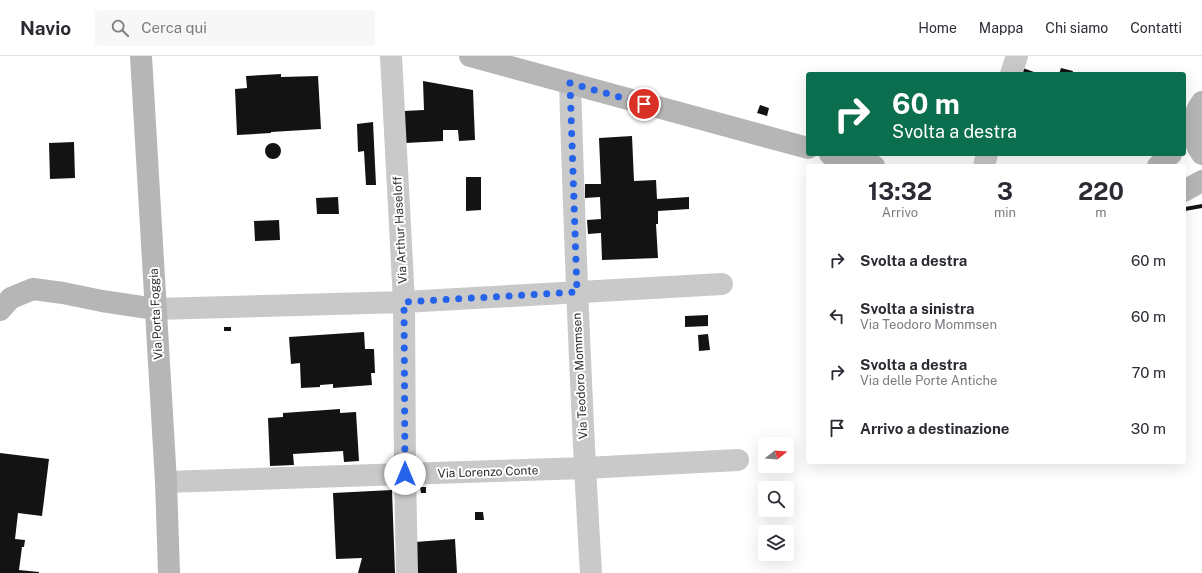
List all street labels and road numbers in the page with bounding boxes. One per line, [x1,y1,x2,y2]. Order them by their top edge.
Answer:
street label: Via Arthur Haseloff [390,176,410,284]
street label: Via Porta Foggia [147,268,165,360]
street label: Via Teodoro Mommsen [570,312,590,440]
street label: Via Lorenzo Conte [437,463,539,481]

